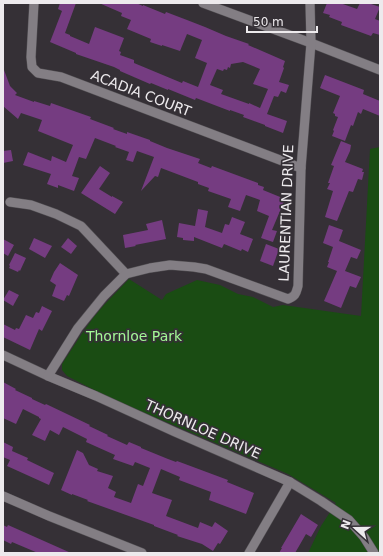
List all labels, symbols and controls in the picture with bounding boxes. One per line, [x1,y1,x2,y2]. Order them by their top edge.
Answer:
scale bar [247,8,317,34]
text: 50 m [253,15,284,29]
street label: ACADIA COURT [89,67,194,120]
street label: LAURENTIAN DRIVE [276,144,296,282]
park label: Thornloe Park [85,328,183,344]
street label: THORNLOE DRIVE [142,396,263,462]
north arrow [335,508,375,548]
text: N [338,518,354,531]

